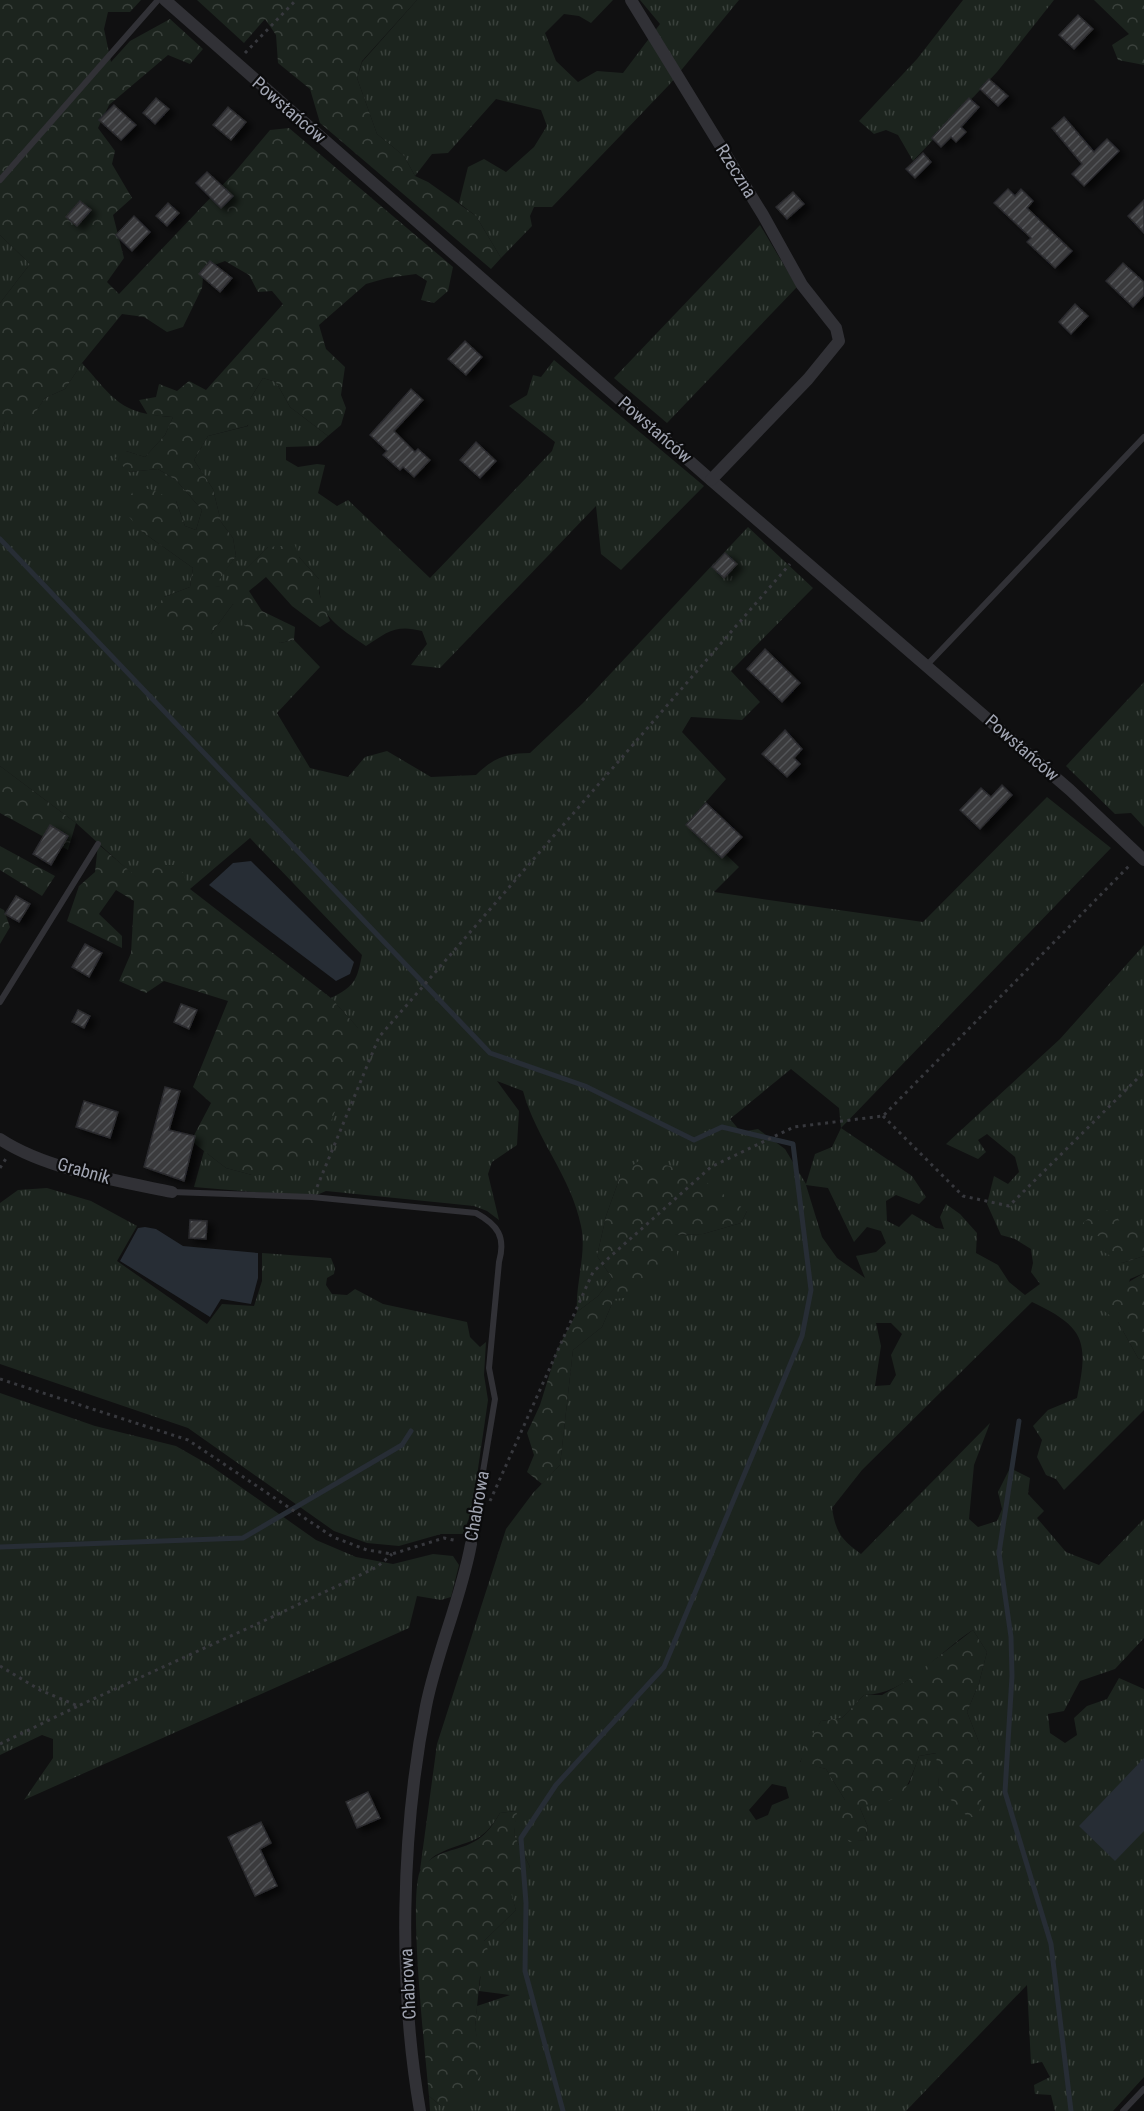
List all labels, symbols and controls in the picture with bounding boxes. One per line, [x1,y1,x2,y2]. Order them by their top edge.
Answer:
street label: Powstańców [248,72,331,147]
street label: Rzeczna [712,140,761,201]
street label: Powstańców [614,392,697,467]
street label: Powstańców [981,710,1064,785]
street label: Grabnik [55,1153,113,1188]
street label: Chabrowa [460,1469,493,1543]
street label: Chabrowa [395,1948,420,2020]

